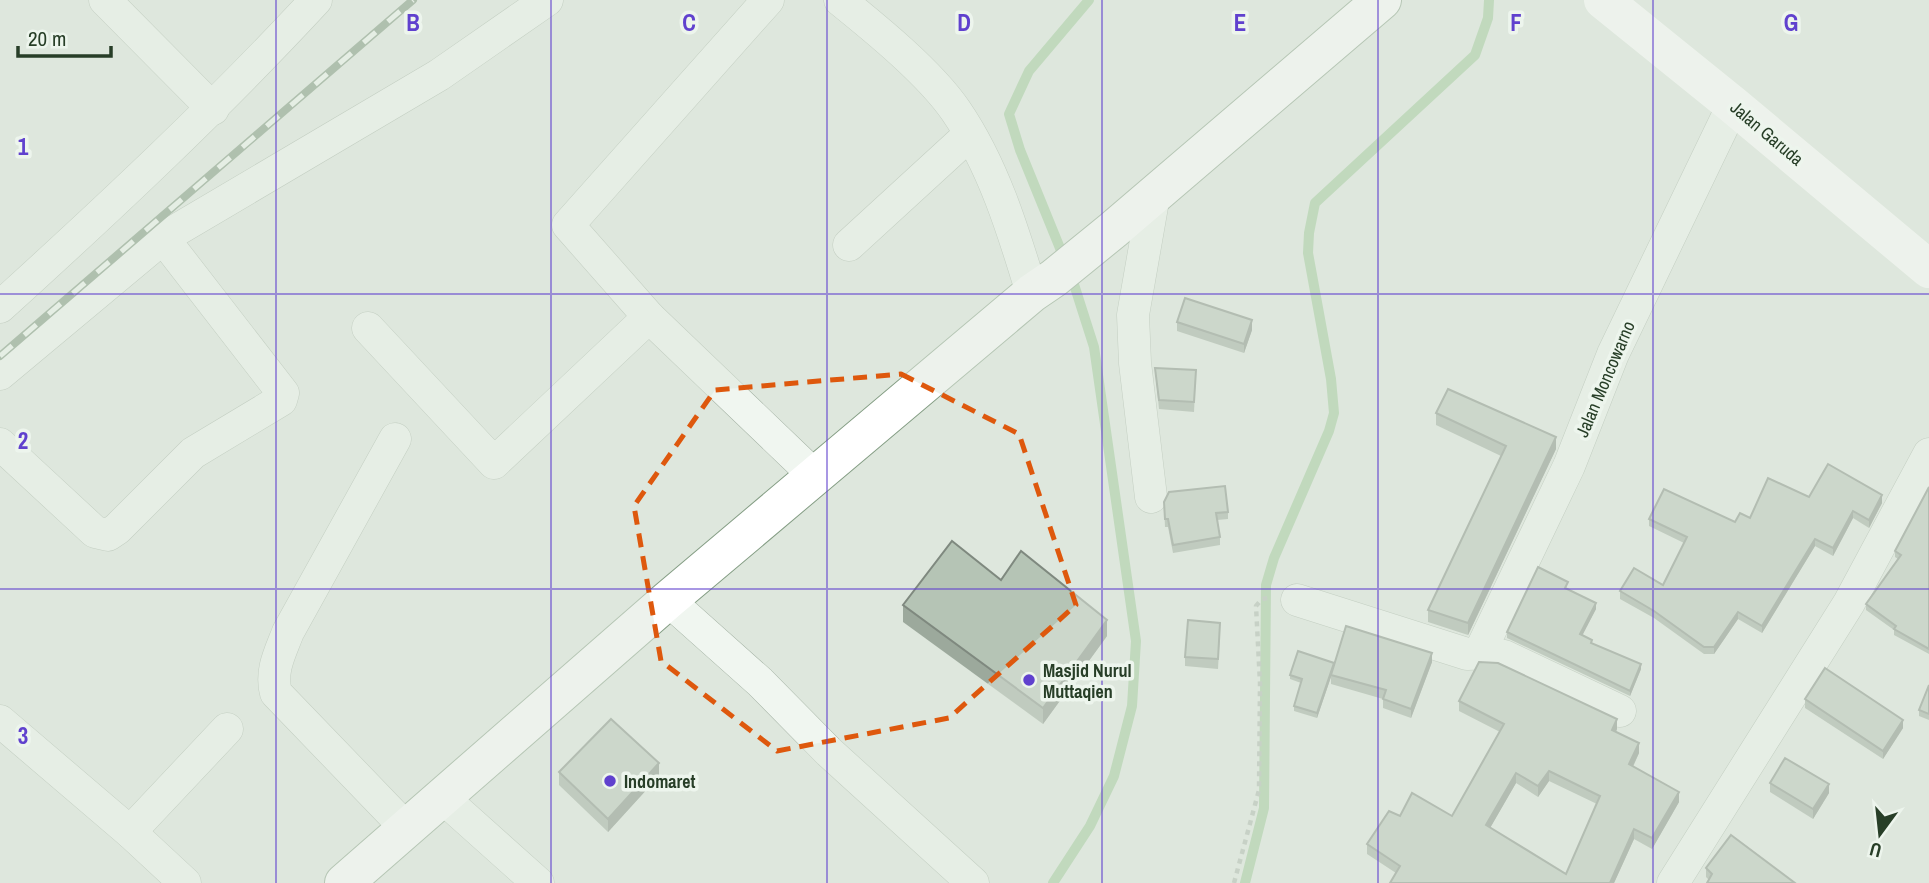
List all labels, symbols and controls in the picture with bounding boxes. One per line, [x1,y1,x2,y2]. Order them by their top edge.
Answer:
text: B [406,7,420,38]
text: C [682,7,696,38]
text: D [957,7,971,38]
text: E [1234,7,1246,38]
text: F [1510,7,1522,38]
text: G [1784,7,1798,38]
scale bar [18,14,110,58]
text: 20 m [28,24,66,53]
street label: Jalan Garuda [1725,95,1809,171]
text: 1 [18,131,29,162]
street label: Jalan Moncowarno [1569,317,1641,441]
text: 2 [18,425,28,456]
place label: Masjid Nurul Muttaqien [1043,658,1132,704]
marker: Masjid Nurul Muttaqien [1021,672,1037,688]
text: 3 [18,720,28,751]
place label: Indomaret [624,769,695,794]
marker: Indomaret [602,773,618,789]
north arrow [1845,799,1915,869]
text: U [1867,836,1884,864]

